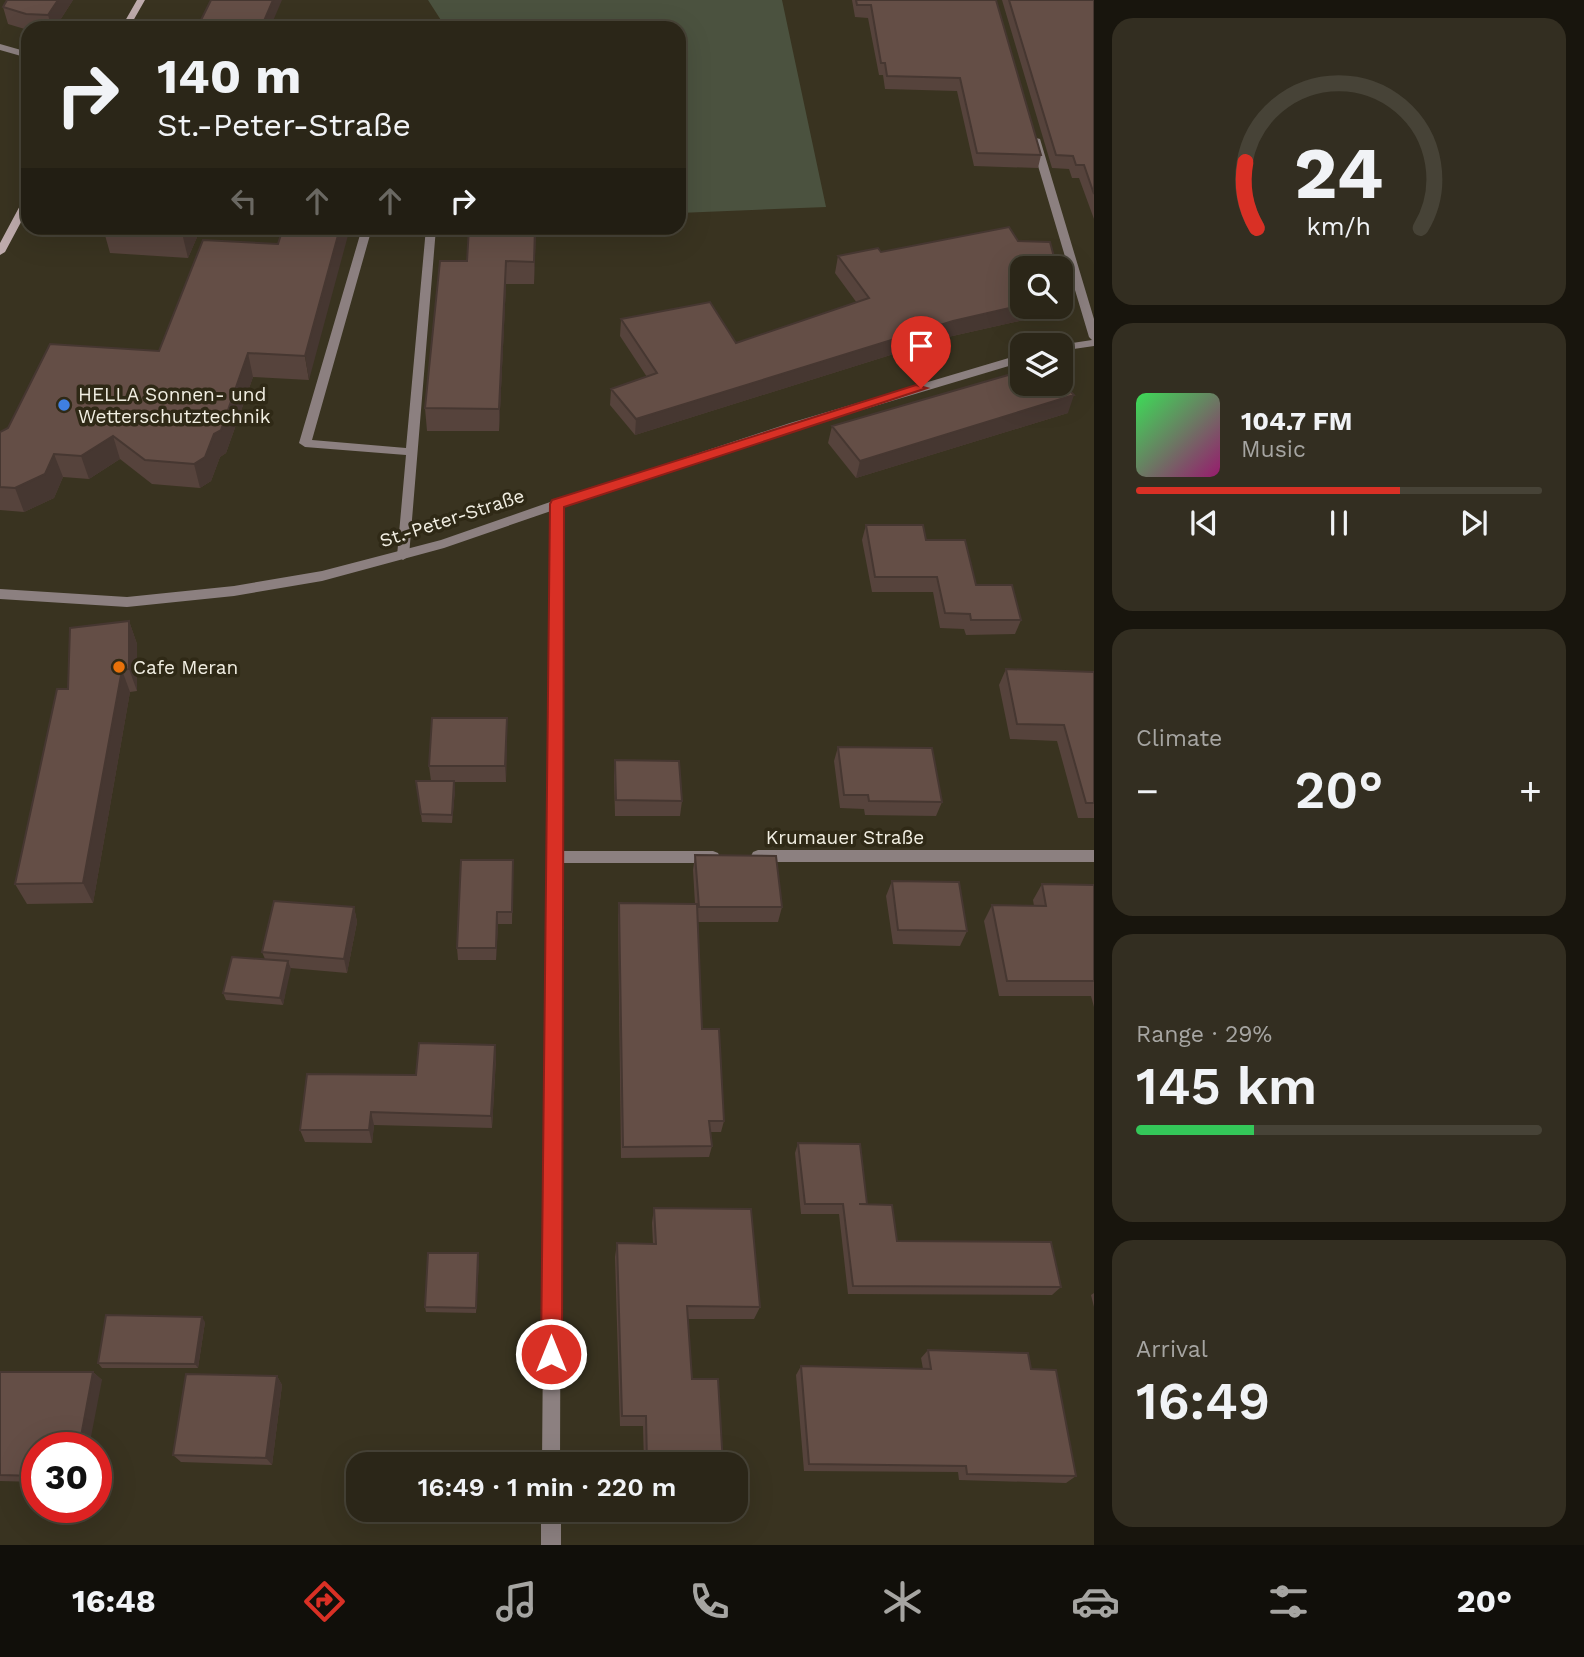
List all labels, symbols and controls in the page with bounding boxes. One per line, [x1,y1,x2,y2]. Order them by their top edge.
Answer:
text: 140 m [157,47,301,105]
icon: right [42,49,133,140]
text: St.-Peter-Straße [157,106,411,144]
text: 24 [1294,130,1384,216]
icon: left [225,182,263,220]
icon: ahead [298,182,336,220]
icon: ahead [371,182,409,220]
icon: right [444,182,482,220]
text: km/h [1307,212,1371,241]
map controls [1010,256,1073,396]
button: search [1010,256,1073,319]
pin [891,316,951,388]
icon: arrive [902,327,940,365]
button: layers [1010,333,1073,396]
place label: HELLA Sonnen- und Wetterschutztechnik [78,383,271,428]
marker: HELLA Sonnen- und Wetterschutztechnik [56,397,72,413]
text: 104.7 FM [1241,406,1352,436]
text: Music [1241,436,1306,463]
street label: St.-Peter-Straße [377,484,527,552]
icon: previous [1185,504,1223,542]
icon: pause [1320,504,1358,542]
icon: next [1455,504,1493,542]
place label: Cafe Meran [133,656,238,679]
marker: Cafe Meran [111,659,127,675]
text: Climate [1136,725,1222,752]
text: 20° [1295,760,1383,821]
text: − [1136,769,1159,813]
text: + [1519,769,1542,813]
street label: Krumauer Straße [766,826,924,849]
text: Range · 29% [1136,1021,1272,1048]
text: 145 km [1136,1056,1317,1117]
position arrow [514,1317,588,1391]
text: Arrival [1136,1336,1208,1363]
text: 16:49 [1136,1371,1270,1432]
speed limit sign: 30 [21,1432,112,1523]
text: 16:49 · 1 min · 220 m [418,1472,676,1502]
icon: directions [300,1577,349,1626]
icon: music [492,1577,541,1626]
icon: phone [685,1577,734,1626]
icon: climate [878,1577,927,1626]
icon: car [1071,1577,1120,1626]
icon: filters [1264,1577,1313,1626]
text: 16:48 [72,1582,156,1620]
text: 20° [1457,1582,1512,1620]

